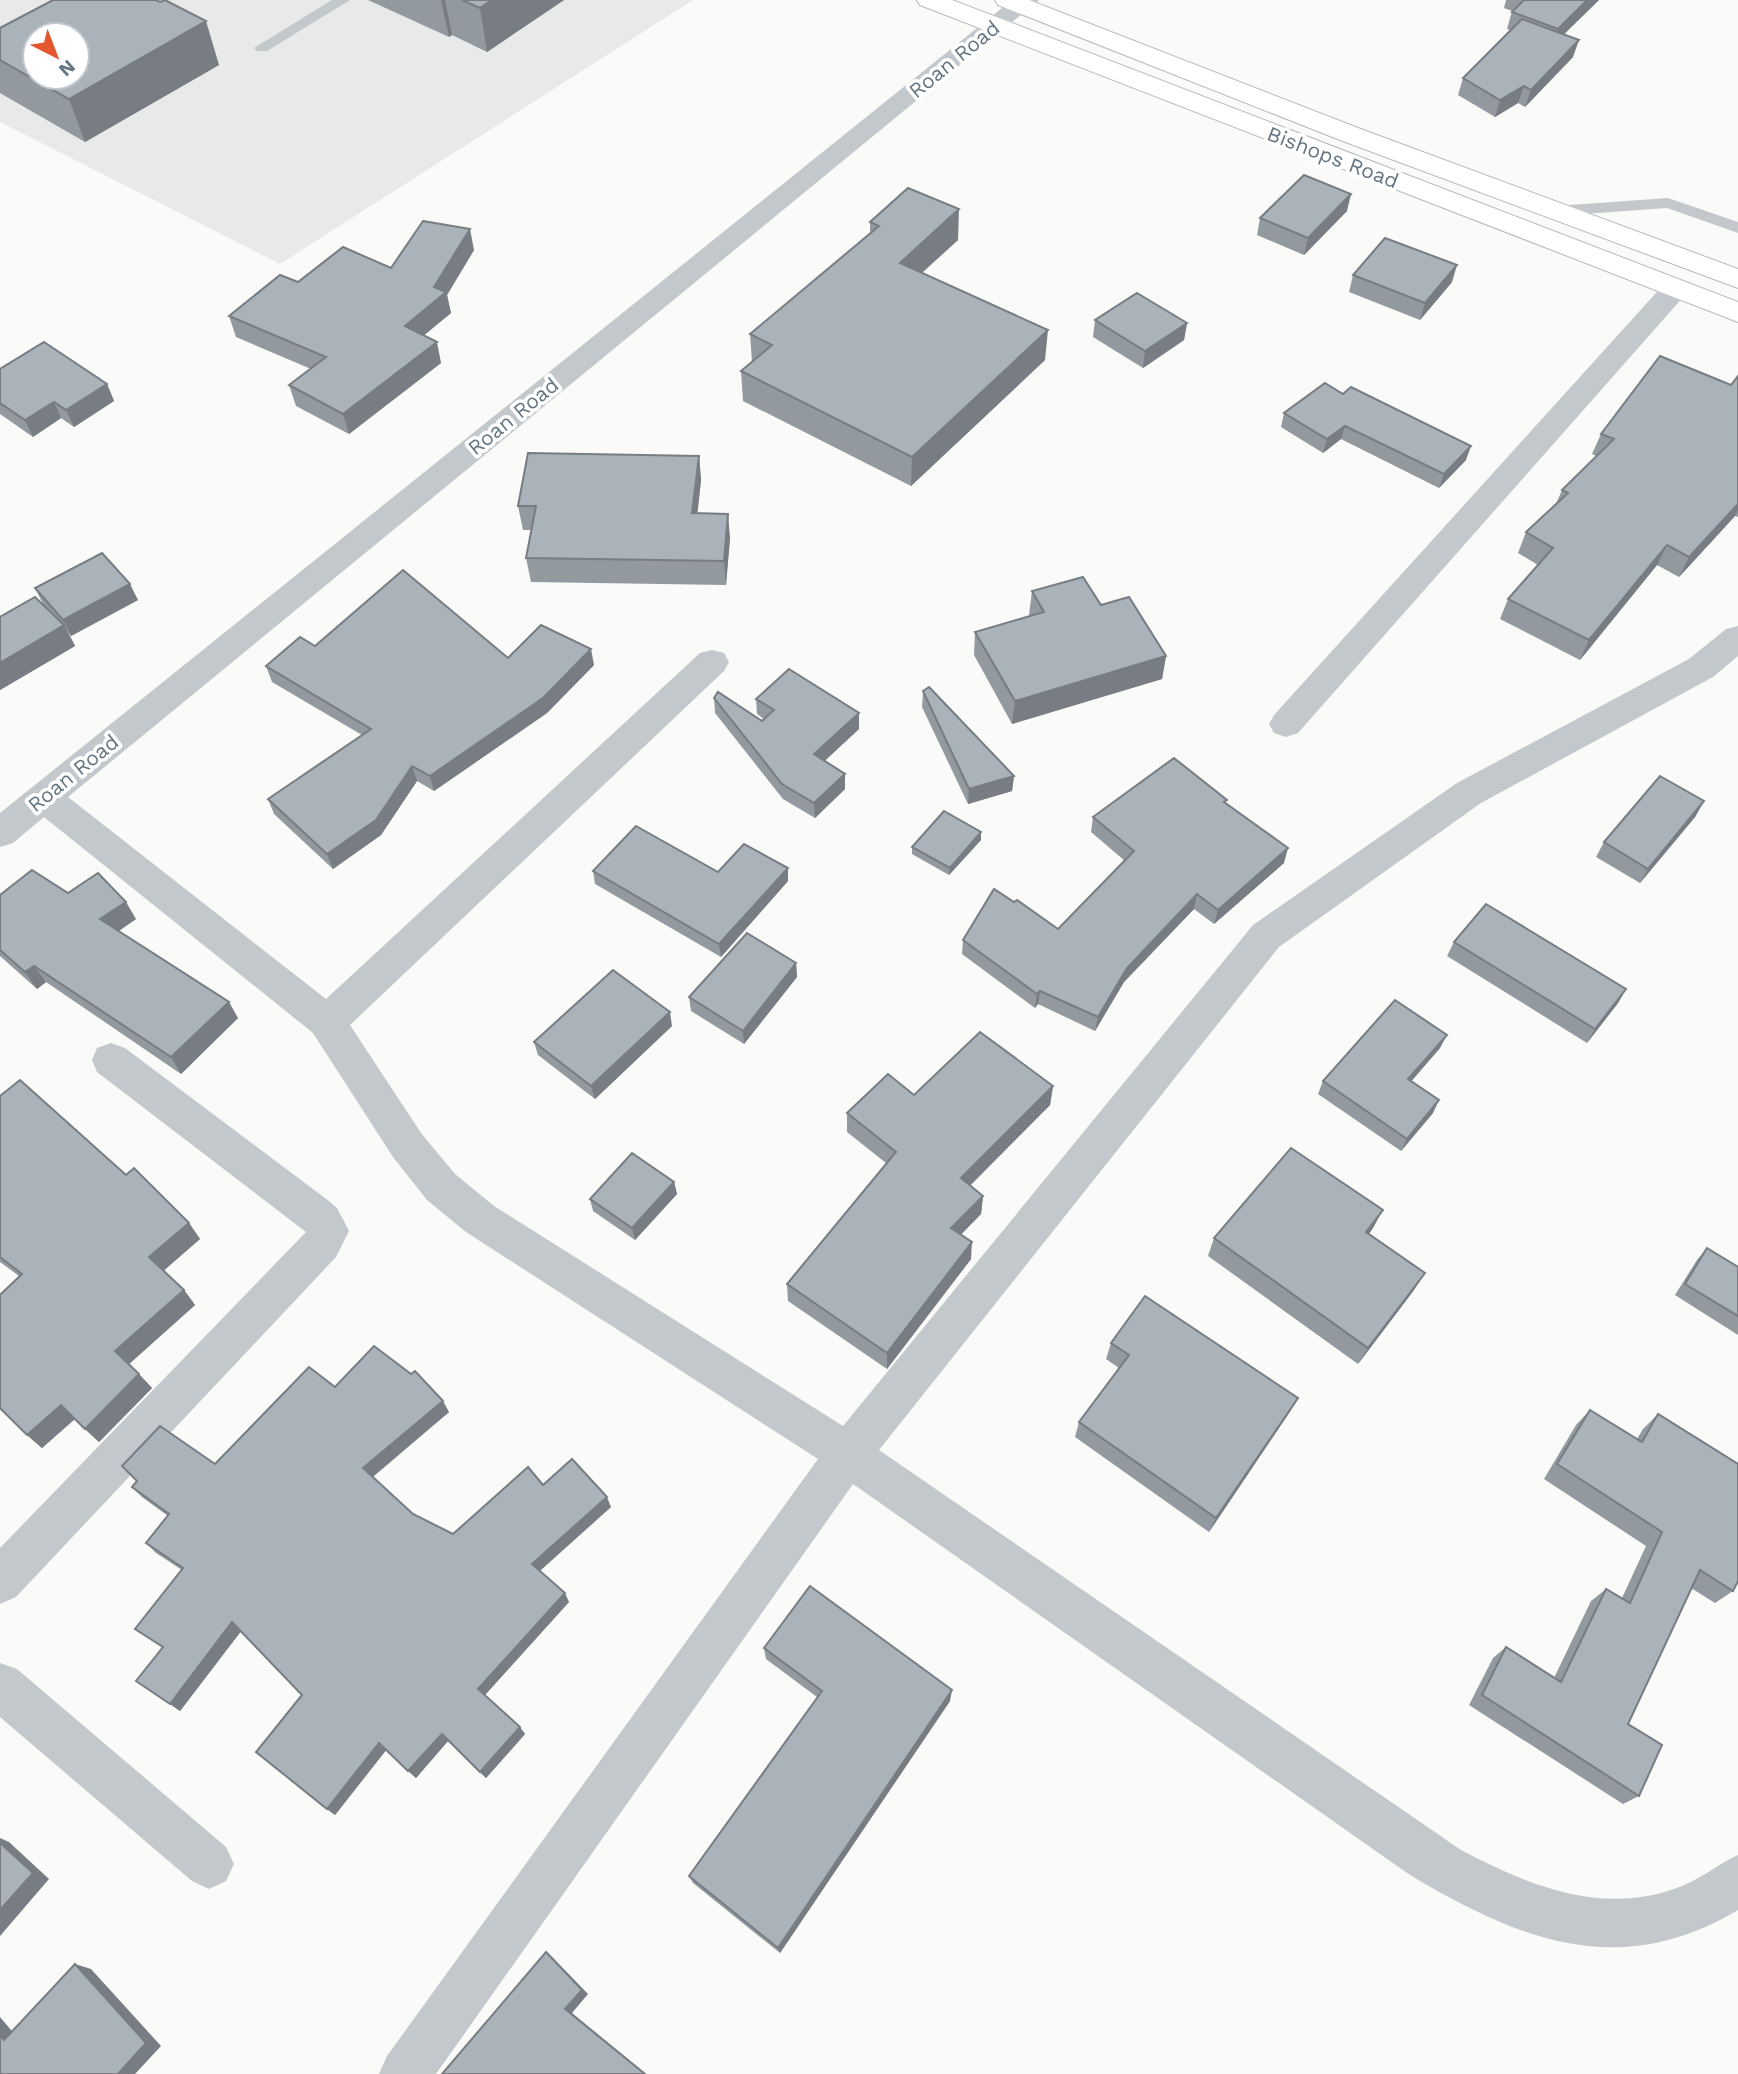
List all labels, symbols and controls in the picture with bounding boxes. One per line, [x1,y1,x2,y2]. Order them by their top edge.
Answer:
street label: Roan Road [904,15,1004,103]
north arrow [21,21,91,91]
text: N [54,55,80,82]
street label: Bishops Road [1264,120,1402,194]
street label: Roan Road [463,372,563,460]
street label: Roan Road [23,729,123,817]

